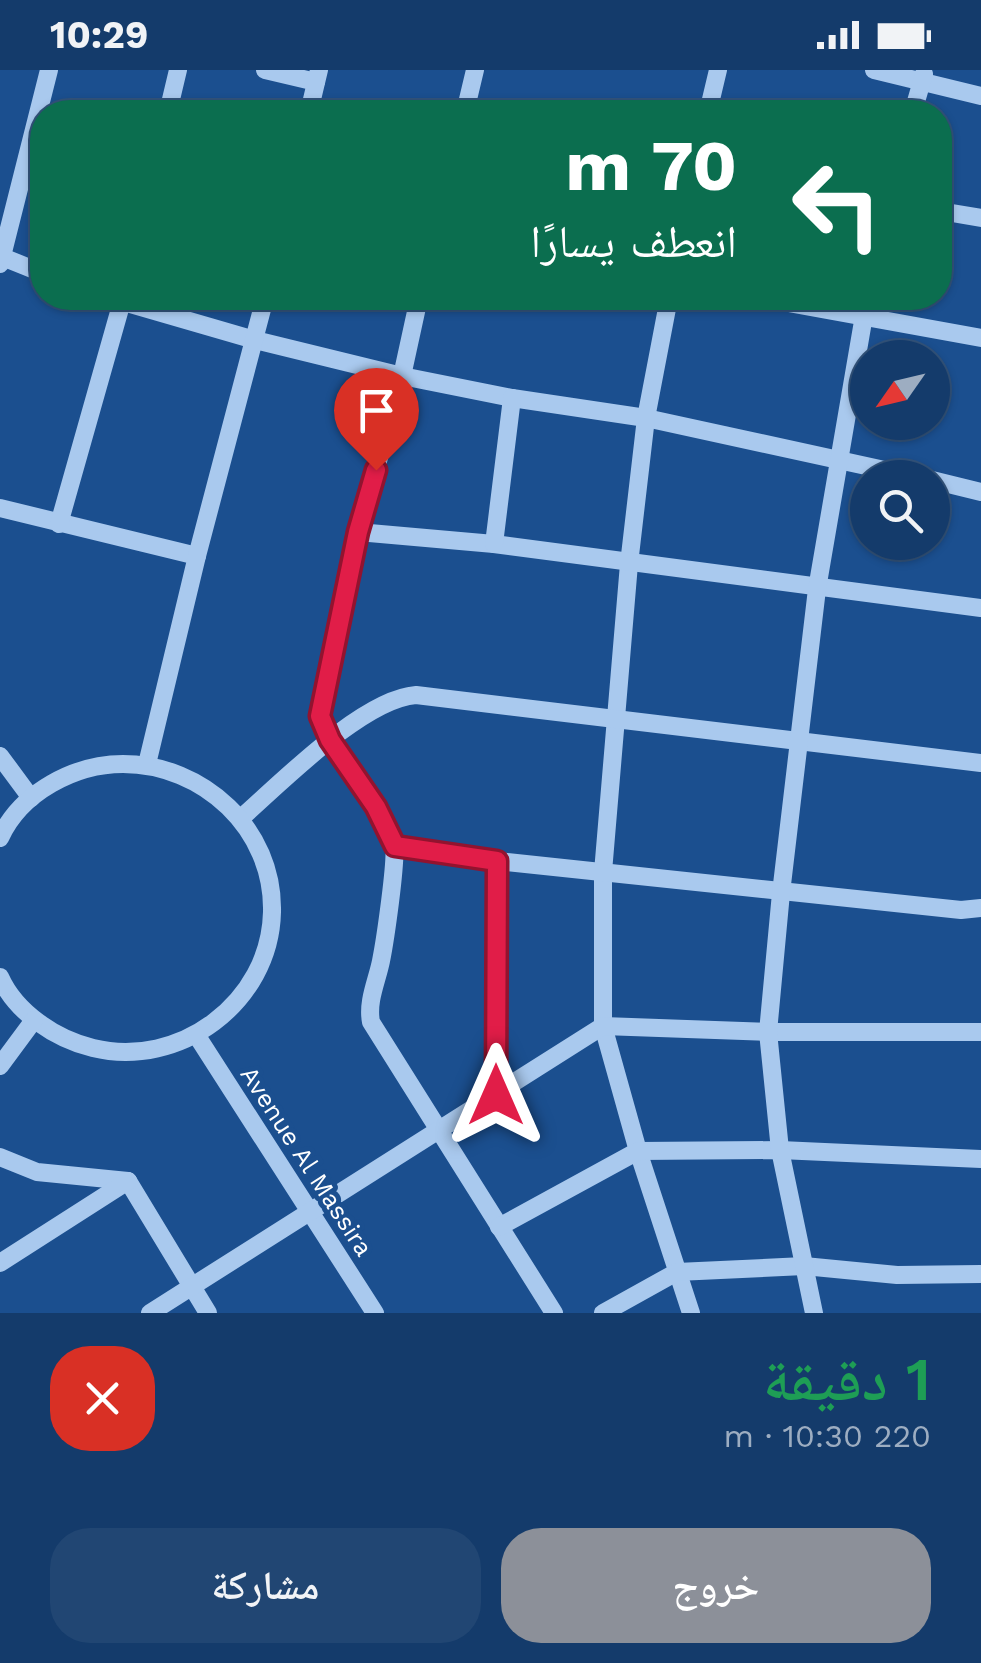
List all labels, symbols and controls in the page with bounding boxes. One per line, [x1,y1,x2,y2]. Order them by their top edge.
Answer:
text: 10:29 [50,13,148,57]
text: 70 m [565,125,737,207]
icon: left [772,140,902,270]
text: انعطف يسارًا [530,215,737,268]
north arrow [850,340,950,440]
map controls [850,340,950,560]
pin [334,368,419,471]
icon: arrive [349,383,404,438]
button: search [850,460,950,560]
position arrow [444,1043,548,1147]
street label: Avenue Al Massira [234,1061,379,1261]
text: 1 دقيقة [763,1344,931,1415]
button: close [50,1346,155,1451]
text: 220 m · 10:30 [724,1417,931,1455]
button: مشاركة [50,1528,481,1643]
button: خروج [501,1528,931,1643]

